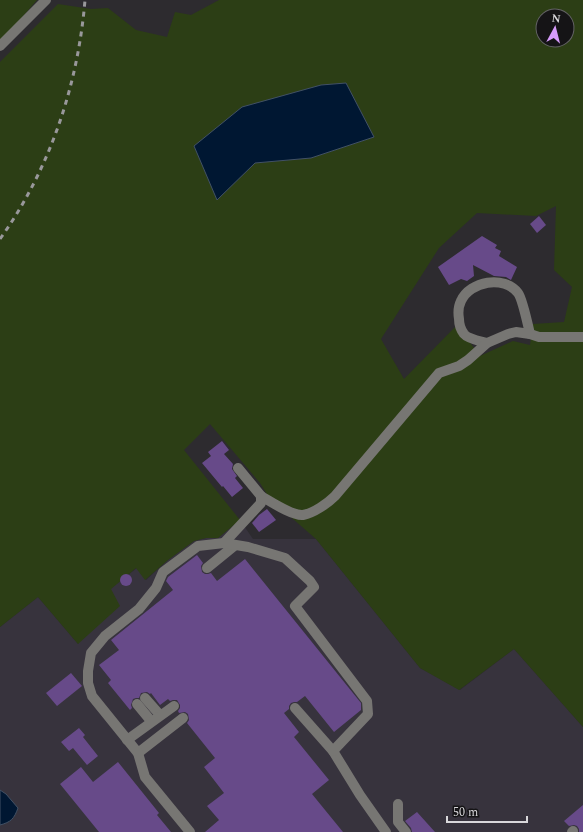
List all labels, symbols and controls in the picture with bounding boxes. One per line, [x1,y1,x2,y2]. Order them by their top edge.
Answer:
north arrow [535,8,575,48]
text: N [551,10,562,28]
scale bar [447,798,527,824]
text: 50 m [453,803,478,822]

